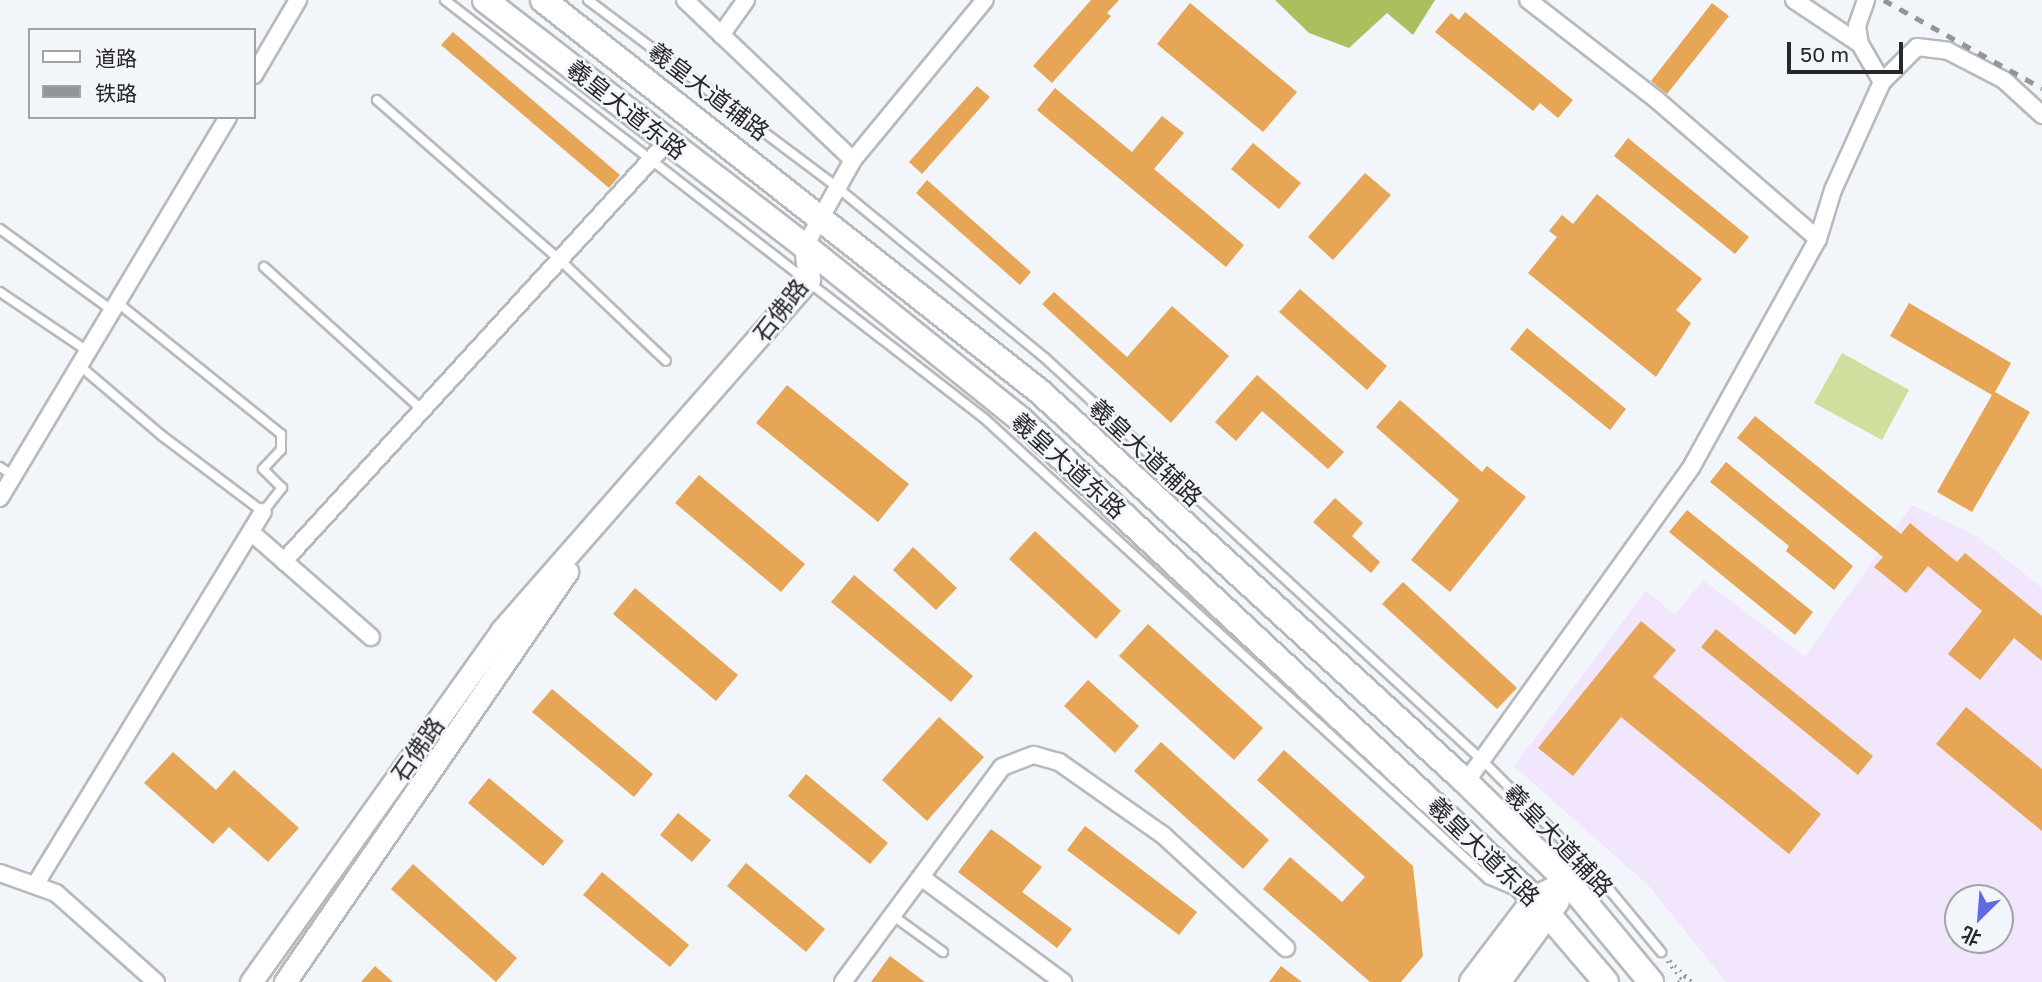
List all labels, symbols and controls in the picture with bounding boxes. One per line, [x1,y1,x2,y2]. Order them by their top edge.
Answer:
legend [28,28,256,119]
scale bar [1790,28,1906,72]
street label: 羲皇大道辅路 [643,36,775,146]
text: 50 m [1800,41,1849,67]
text: 道路 [95,45,137,71]
street label: 羲皇大道东路 [561,53,693,165]
text: 铁路 [95,80,137,106]
street label: 石佛路 [746,273,814,347]
street label: 羲皇大道辅路 [1084,392,1208,512]
street label: 羲皇大道东路 [1006,406,1132,524]
street label: 石佛路 [385,711,449,787]
street label: 羲皇大道辅路 [1499,778,1619,902]
street label: 羲皇大道东路 [1422,791,1546,911]
north arrow [1944,884,2014,954]
text: 北 [1957,922,1984,951]

